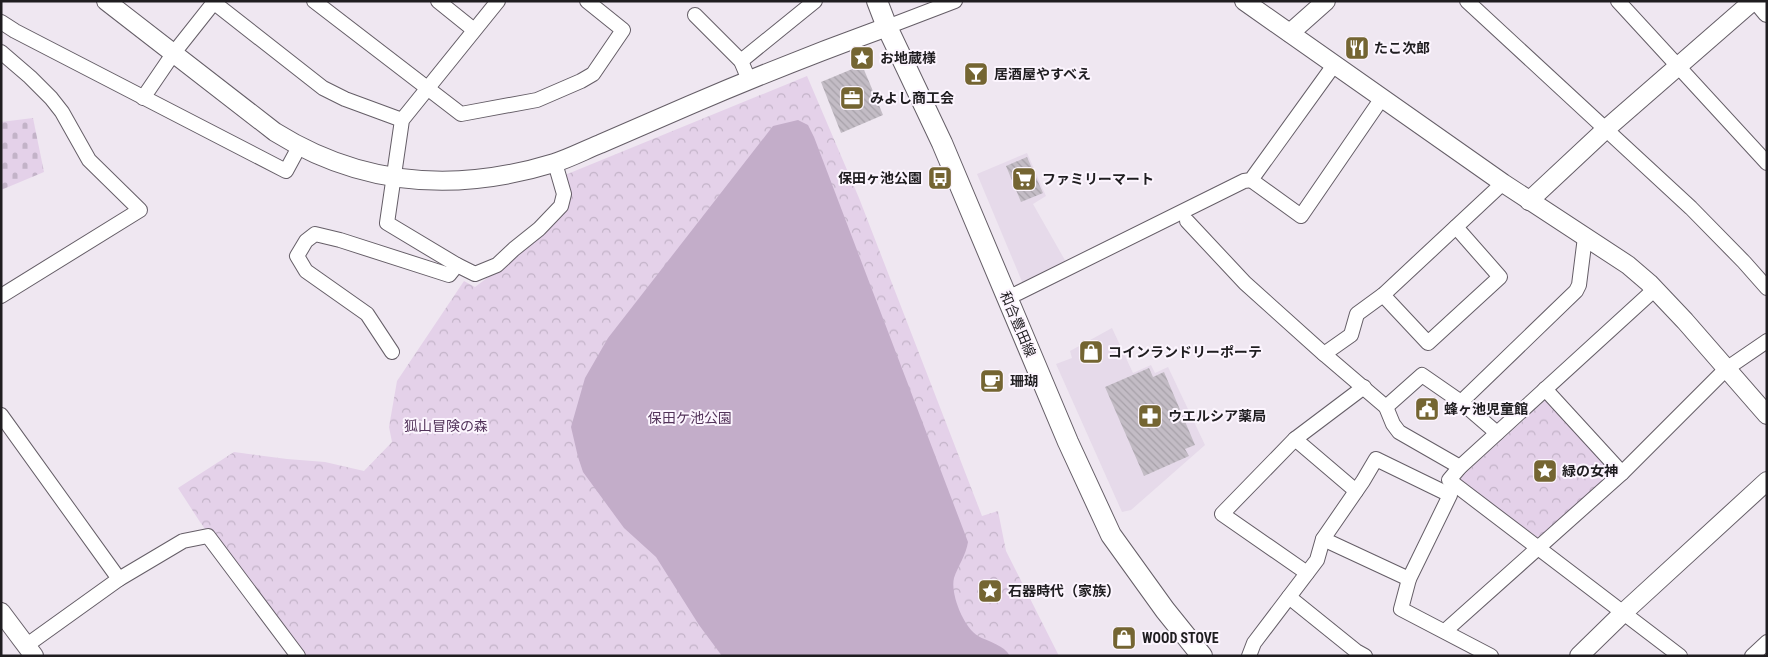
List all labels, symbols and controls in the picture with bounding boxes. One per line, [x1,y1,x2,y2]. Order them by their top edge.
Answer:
restaurant icon: たこ次郎 [1344,35,1370,61]
place label: たこ次郎 [1374,40,1430,56]
place icon: お地蔵様 [849,45,875,71]
place label: お地蔵様 [880,50,936,66]
bar icon: 居酒屋やすべえ [963,61,989,87]
place label: 居酒屋やすべえ [994,66,1091,82]
office icon: みよし商工会 [839,85,865,111]
place label: みよし商工会 [870,90,954,106]
bus stop icon: 保田ヶ池公園 [927,165,953,191]
supermarket icon: ファミリーマート [1011,166,1037,192]
place label: 保田ヶ池公園 [838,170,922,186]
place label: ファミリーマート [1042,171,1154,187]
street label: 和合豊田線 [997,289,1039,359]
shop icon: コインランドリーポーテ [1078,339,1104,365]
place label: コインランドリーポーテ [1108,344,1262,360]
cafe icon: 珊瑚 [979,368,1005,394]
place label: 珊瑚 [1010,373,1038,389]
public building icon: 蜂ヶ池児童館 [1414,396,1440,422]
place label: 蜂ヶ池児童館 [1444,401,1528,417]
pharmacy icon: ウエルシア薬局 [1137,403,1163,429]
place label: ウエルシア薬局 [1168,408,1266,424]
park label: 保田ケ池公園 [648,410,732,426]
park label: 狐山冒険の森 [404,418,488,434]
place icon: 緑の女神 [1532,458,1558,484]
place label: 緑の女神 [1562,463,1618,479]
place icon: 石器時代（家族） [977,578,1003,604]
place label: 石器時代（家族） [1008,583,1120,599]
shop icon: WOOD STOVE [1111,625,1137,651]
place label: WOOD STOVE [1142,630,1219,646]

